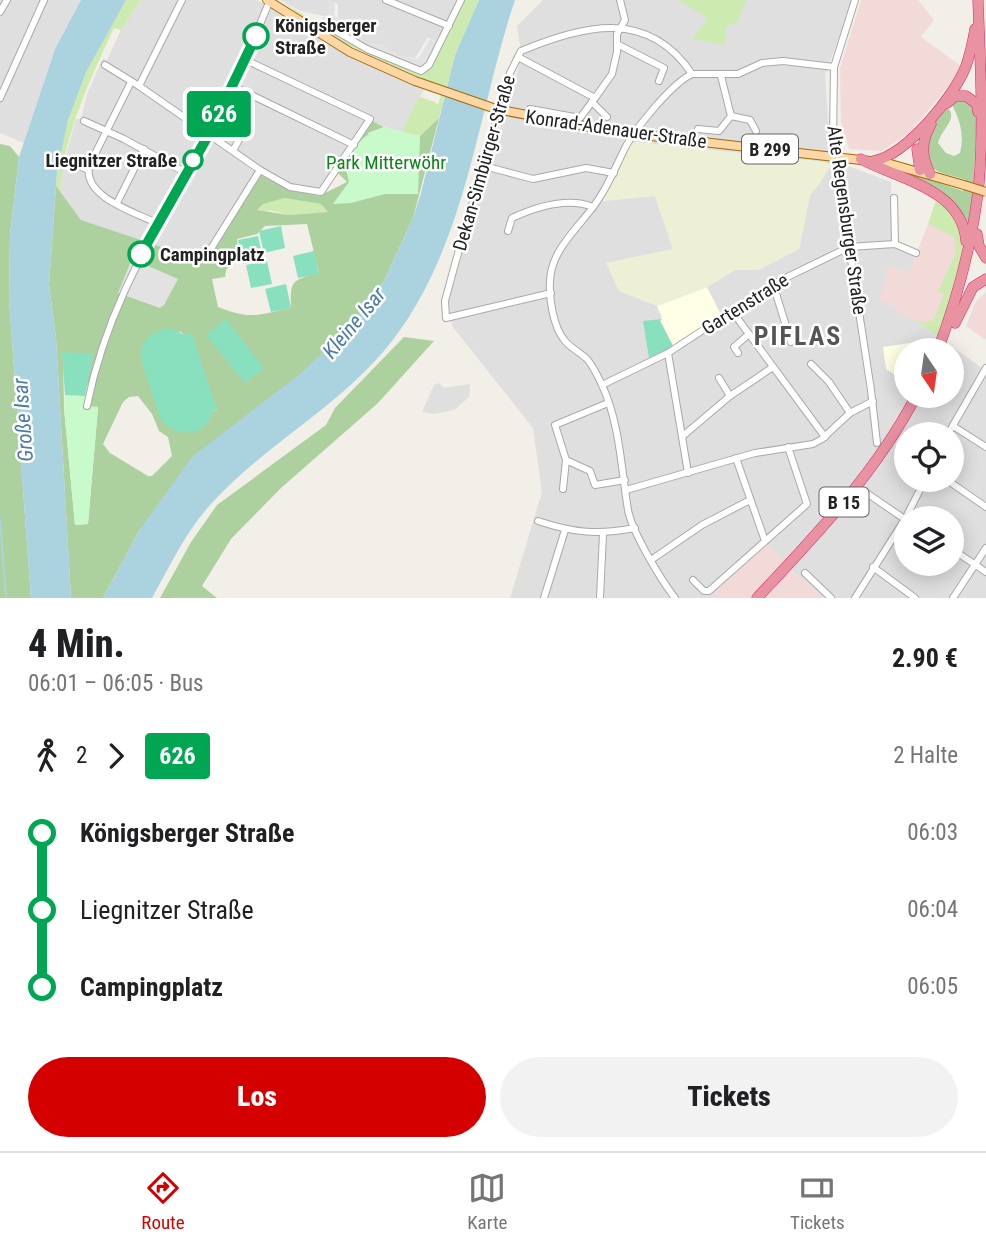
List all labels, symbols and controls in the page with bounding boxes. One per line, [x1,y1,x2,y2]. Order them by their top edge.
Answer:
place label: Königsberger Straße [275,14,377,59]
marker: Königsberger Straße [243,23,269,49]
street label: Dekan-Simbürger-Straße [448,72,520,253]
line badge: 626 [179,91,259,137]
text: 626 [201,100,237,128]
street label: Konrad-Adenauer-Straße [524,105,708,153]
street label: Alte Regensburger Straße [822,124,872,316]
road number: B 299 [742,134,798,164]
place label: Liegnitzer Straße [46,149,177,172]
marker: Liegnitzer Straße [183,150,203,170]
park label: Park Mitterwöhr [326,151,446,174]
marker: Campingplatz [128,241,154,267]
place label: Campingplatz [160,243,265,266]
street label: Gartenstraße [697,268,793,340]
water label: Kleine Isar [318,282,391,363]
district label: PIFLAS [754,321,842,351]
north arrow [894,338,964,408]
map controls [894,338,964,576]
water label: Große Isar [8,377,38,463]
button: locate [894,422,964,492]
road number: B 15 [820,488,868,516]
button: layers [894,506,964,576]
text: 4 Min. [28,622,125,666]
text: 2.90 € [892,643,958,673]
text: 06:01 – 06:05 · Bus [28,670,204,697]
icon: walk [28,737,66,775]
icon: forward [97,737,135,775]
text: 2 [76,742,87,769]
text: 626 [159,742,196,770]
text: 2 Halte [893,742,958,769]
text: Königsberger Straße [80,818,294,848]
text: 06:03 [907,819,958,846]
text: Liegnitzer Straße [80,895,254,925]
text: 06:04 [907,896,958,923]
text: Campingplatz [80,972,223,1002]
text: 06:05 [907,973,958,1000]
button: Los [28,1057,486,1137]
button: Tickets [500,1057,958,1137]
tab: Route [141,1169,185,1234]
tab: Karte [467,1169,507,1234]
tab: Tickets [790,1169,845,1234]

